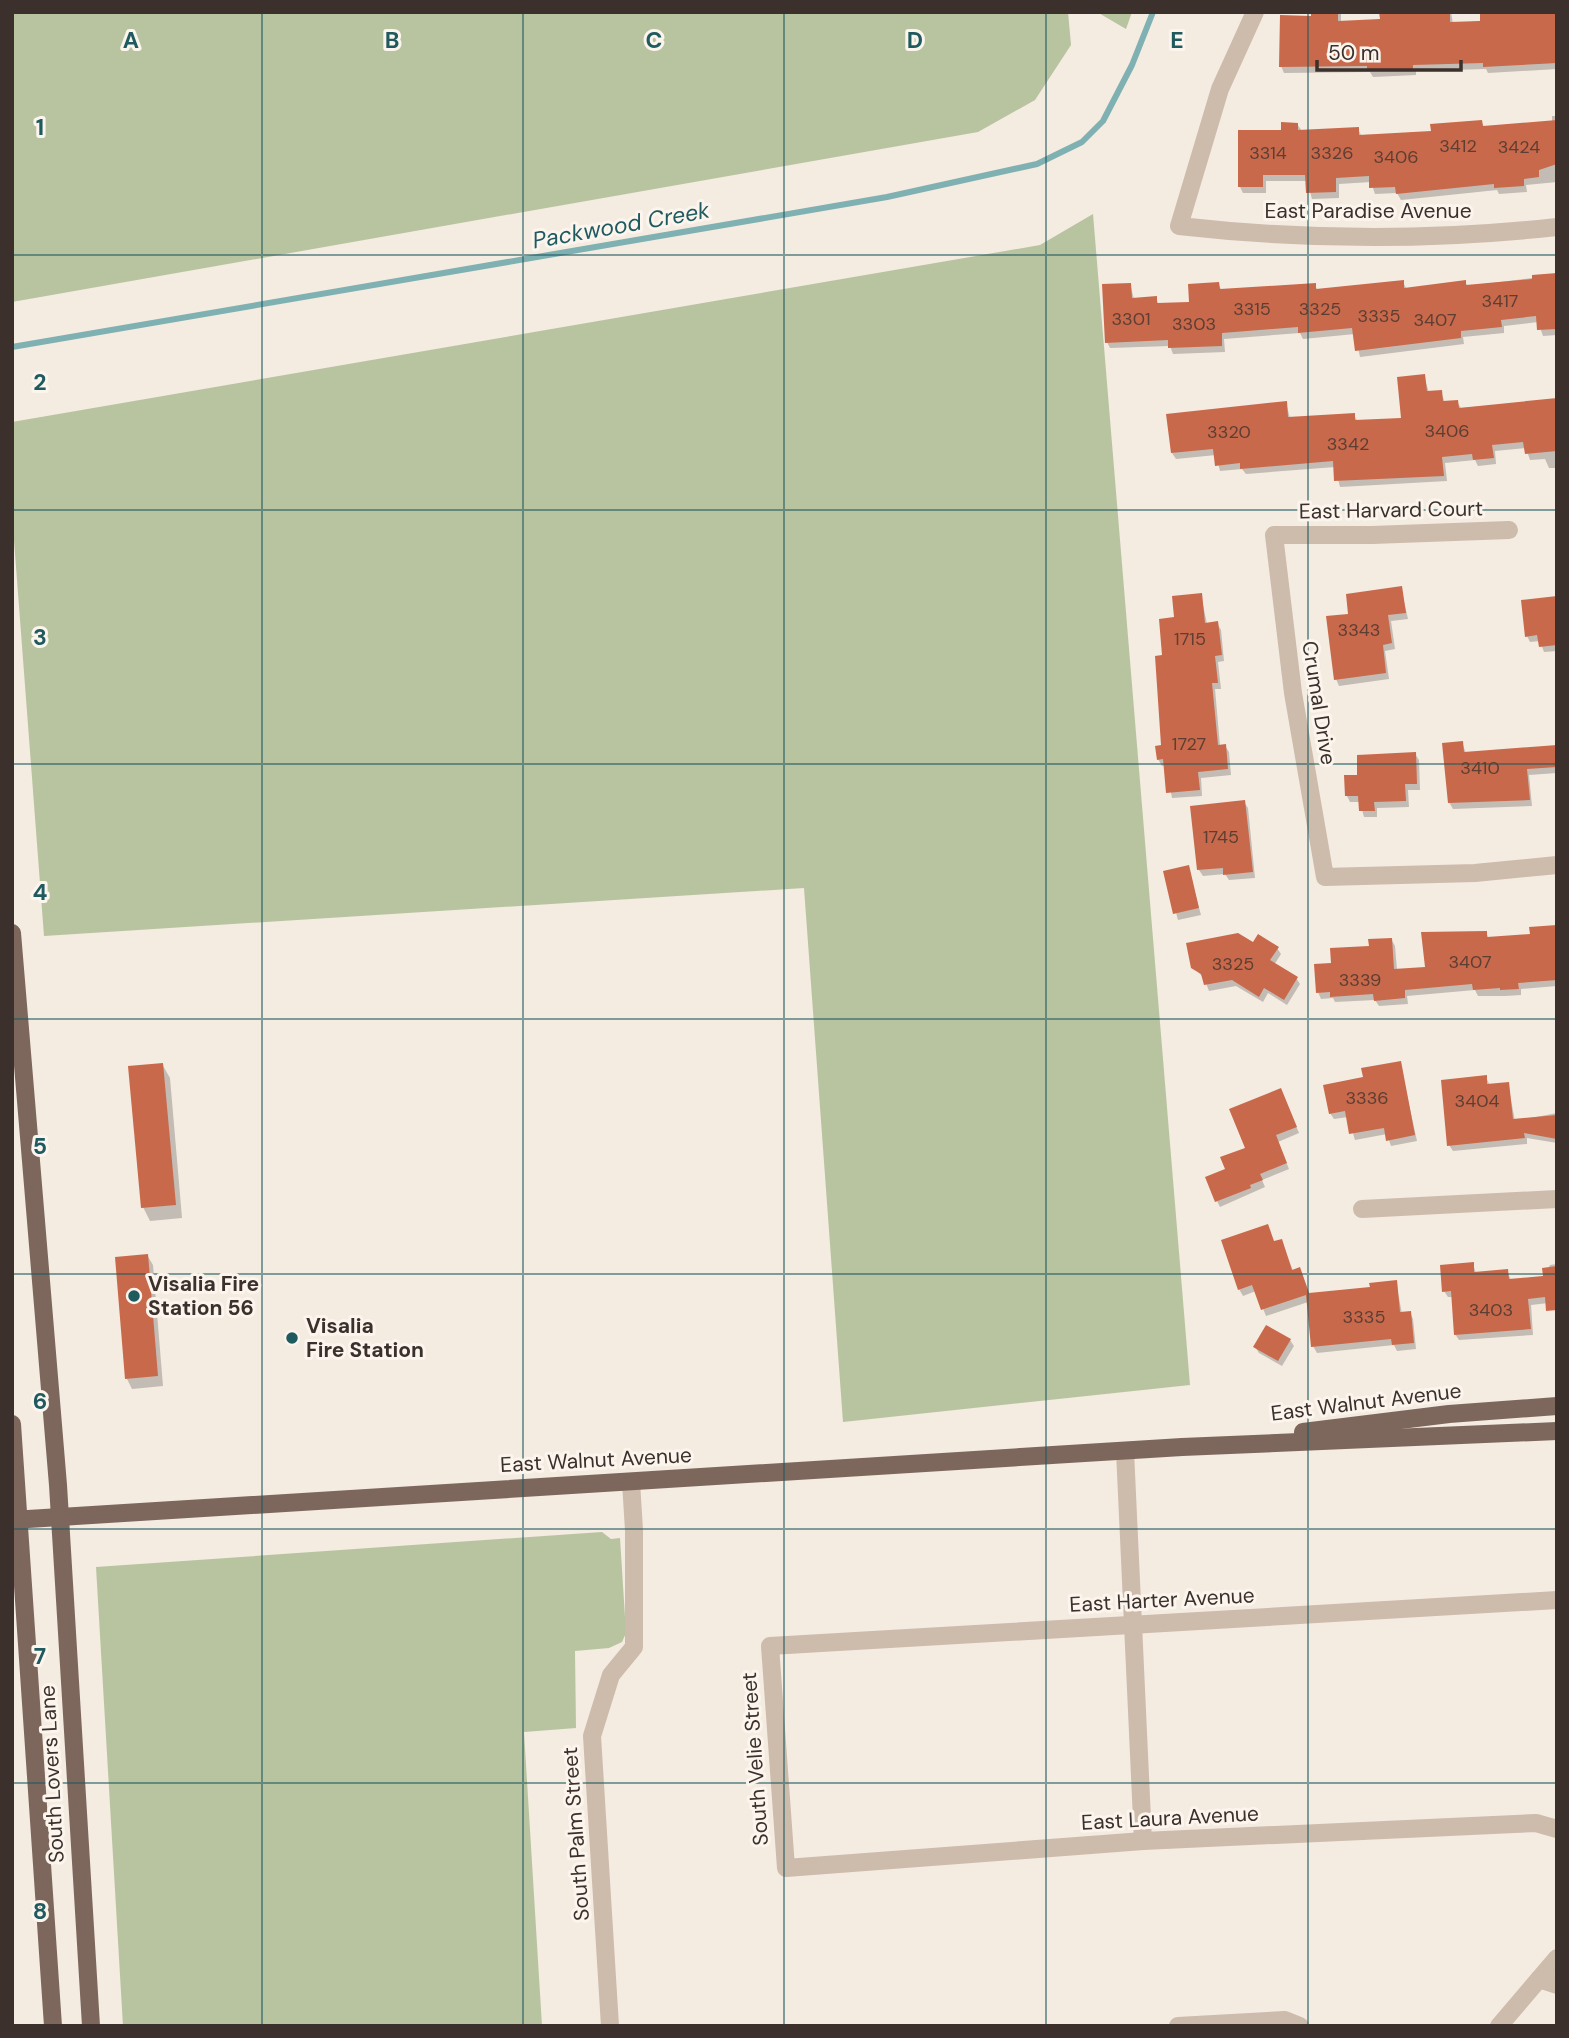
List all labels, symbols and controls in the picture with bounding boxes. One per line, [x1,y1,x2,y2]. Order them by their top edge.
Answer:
text: A [123,25,139,55]
text: B [385,25,399,55]
text: C [646,25,662,55]
text: D [907,25,923,55]
text: E [1170,25,1184,55]
scale bar [1317,28,1460,72]
text: 50 m [1328,39,1379,67]
text: 1 [36,112,44,142]
house number: 3412 [1439,134,1477,158]
house number: 3424 [1498,135,1540,159]
house number: 3314 [1249,141,1287,165]
house number: 3326 [1311,141,1353,165]
house number: 3406 [1373,145,1419,169]
water label: Packwood Creek [530,195,712,255]
street label: East Paradise Avenue [1264,197,1472,225]
house number: 3417 [1482,289,1518,313]
house number: 3315 [1233,297,1271,321]
house number: 3325 [1299,297,1341,321]
house number: 3335 [1358,304,1400,328]
house number: 3301 [1111,307,1151,331]
house number: 3407 [1413,308,1457,332]
house number: 3303 [1172,312,1216,336]
text: 2 [33,367,47,397]
house number: 3406 [1424,419,1470,443]
house number: 3320 [1207,420,1251,444]
house number: 3342 [1327,432,1369,456]
street label: East Harvard Court [1299,494,1483,526]
house number: 3343 [1338,618,1380,642]
text: 3 [33,622,47,652]
house number: 1715 [1174,627,1206,651]
street label: Crumal Drive [1295,639,1343,767]
house number: 1727 [1172,732,1206,756]
house number: 3410 [1460,756,1500,780]
house number: 1745 [1203,825,1239,849]
text: 4 [33,877,48,907]
house number: 3407 [1448,950,1492,974]
house number: 3325 [1212,952,1254,976]
house number: 3339 [1339,968,1381,992]
house number: 3336 [1345,1086,1389,1110]
house number: 3404 [1455,1089,1499,1113]
text: 5 [33,1131,47,1161]
place label: Visalia Fire Station 56 [148,1270,259,1322]
marker: Visalia Fire Station 56 [126,1288,142,1304]
house number: 3403 [1469,1298,1513,1322]
house number: 3335 [1343,1305,1385,1329]
place label: Visalia Fire Station [306,1312,424,1364]
marker: Visalia Fire Station [284,1330,300,1346]
street label: East Walnut Avenue [1269,1376,1463,1428]
text: 6 [33,1386,47,1416]
street label: East Walnut Avenue [499,1441,693,1479]
street label: East Harter Avenue [1069,1581,1255,1619]
text: 7 [34,1641,46,1671]
street label: South Velie Street [735,1671,775,1847]
street label: South Lovers Lane [33,1684,71,1864]
street label: South Palm Street [556,1746,596,1922]
street label: East Laura Avenue [1080,1799,1260,1837]
text: 8 [33,1896,47,1926]

